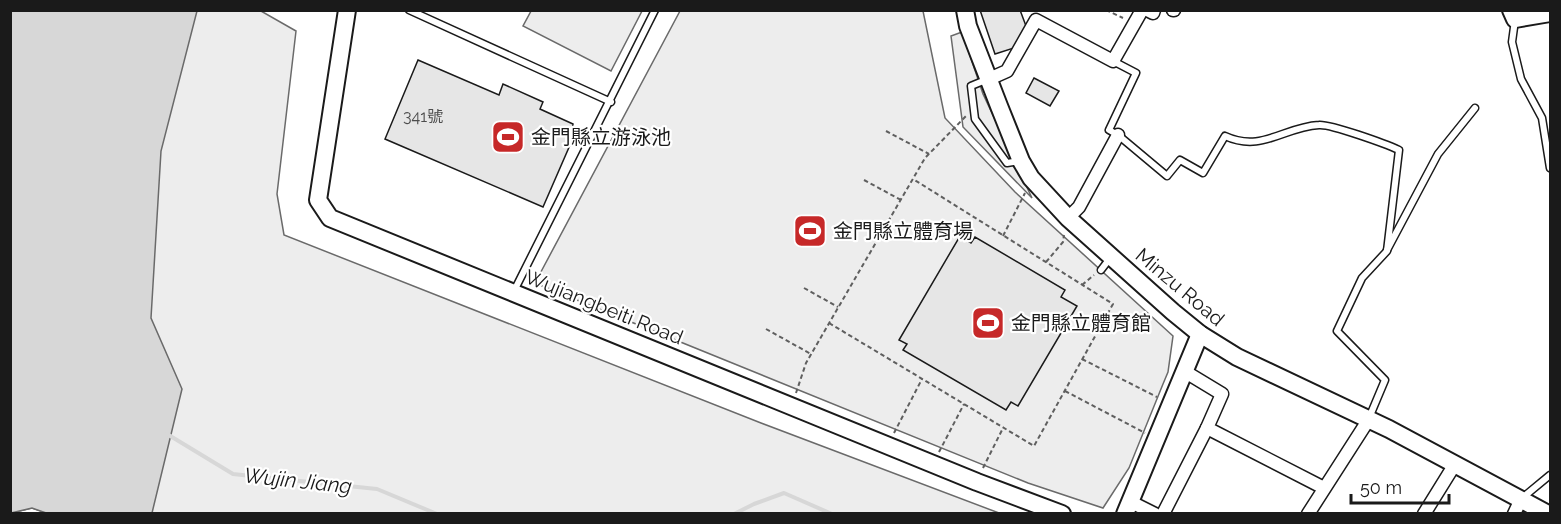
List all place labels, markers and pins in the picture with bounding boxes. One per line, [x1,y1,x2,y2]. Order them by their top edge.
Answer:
sports icon: 金門縣立游泳池 [490,119,526,155]
place label: 金門縣立游泳池 [531,125,671,149]
sports icon: 金門縣立體育場 [792,213,828,249]
place label: 金門縣立體育場 [833,219,973,243]
sports icon: 金門縣立體育館 [970,305,1006,341]
place label: 金門縣立體育館 [1011,311,1151,335]

